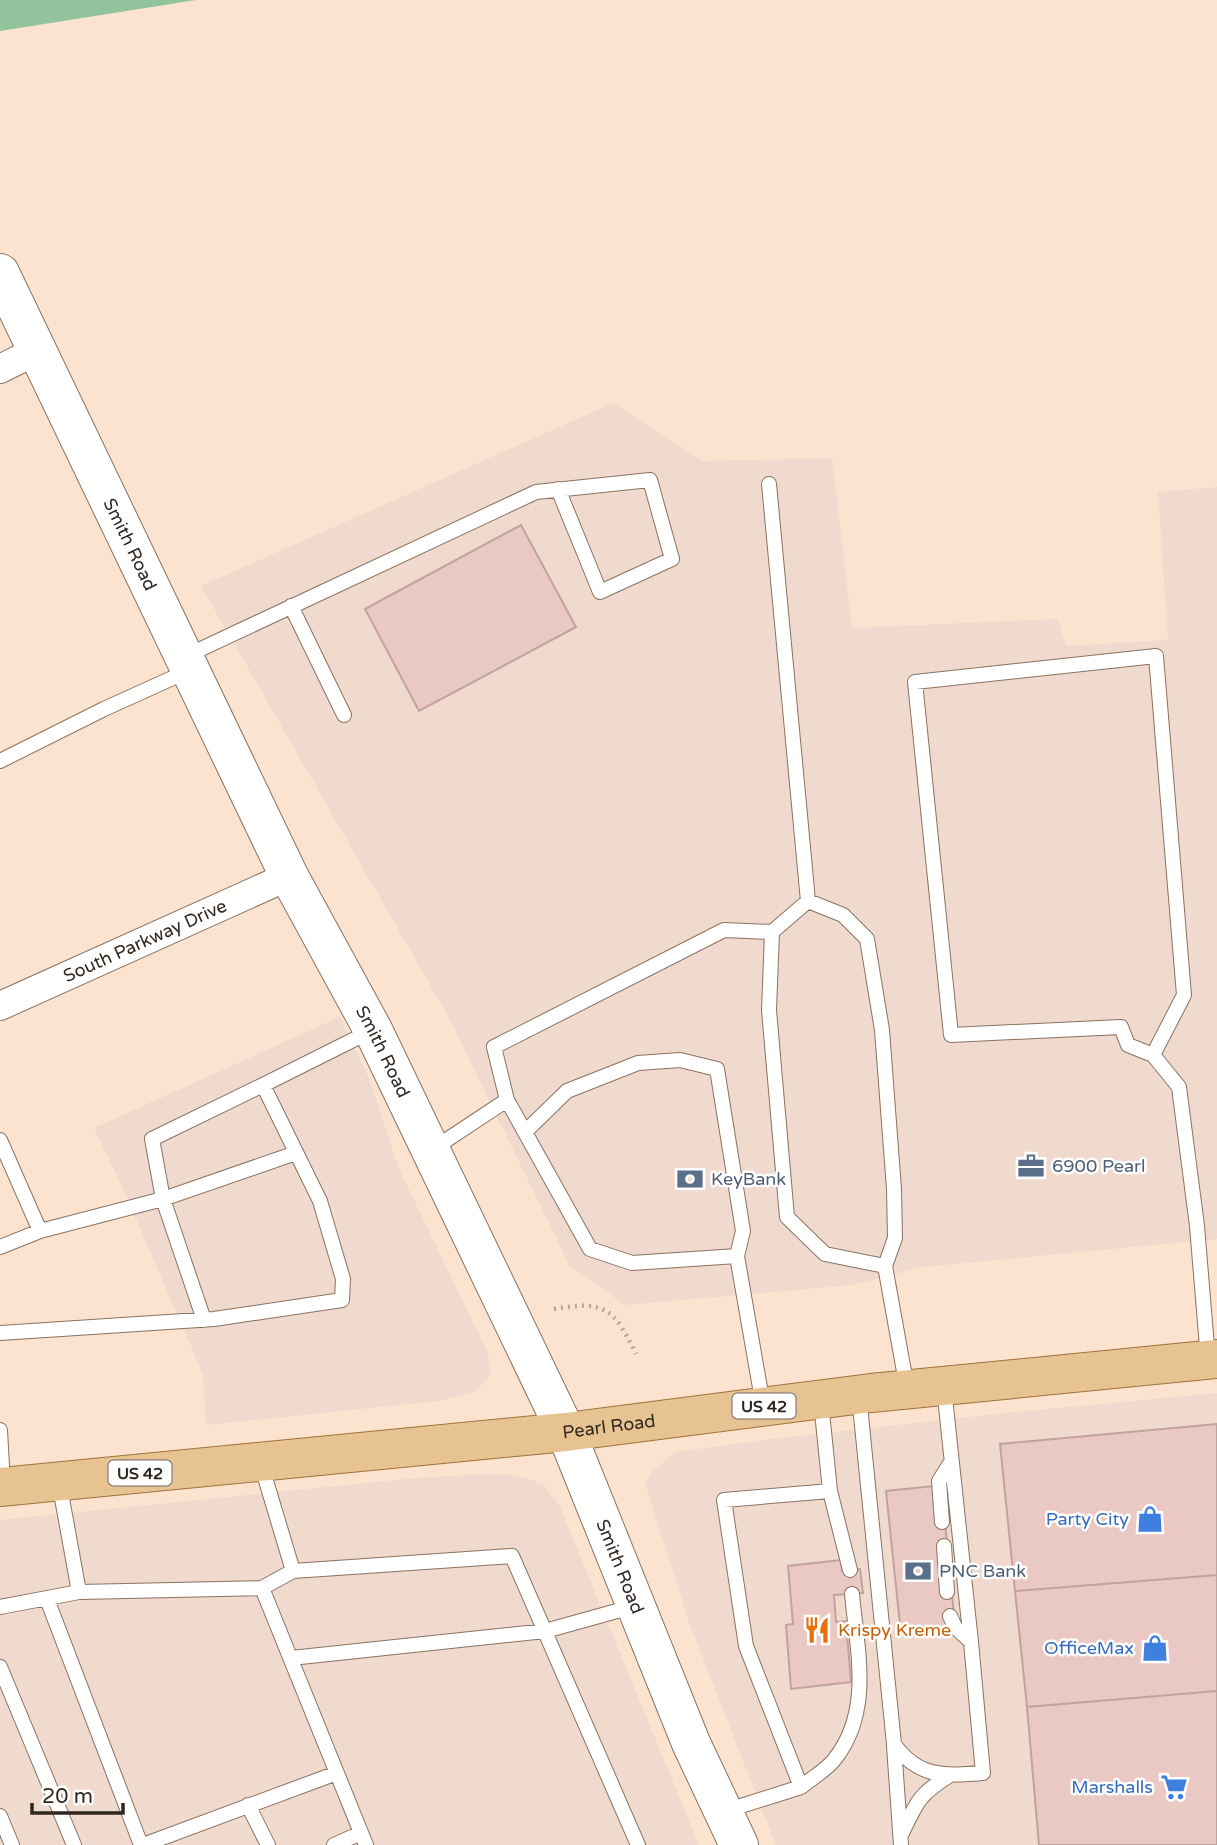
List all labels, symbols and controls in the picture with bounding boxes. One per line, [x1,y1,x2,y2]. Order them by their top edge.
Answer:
street label: Smith Road [99,495,162,594]
street label: South Parkway Drive [60,894,230,987]
street label: Smith Road [351,1002,415,1101]
office icon: 6900 Pearl [1016,1151,1046,1181]
place label: 6900 Pearl [1052,1155,1145,1177]
bank icon: KeyBank [675,1164,705,1194]
place label: KeyBank [711,1168,786,1190]
road number: US 42 [732,1394,796,1418]
street label: Pearl Road [561,1410,657,1443]
road number: US 42 [108,1460,172,1485]
shop icon: Party City [1135,1504,1165,1534]
place label: Party City [1046,1508,1129,1530]
street label: Smith Road [591,1516,649,1617]
bank icon: PNC Bank [903,1556,933,1586]
place label: PNC Bank [939,1560,1026,1582]
restaurant icon: Krispy Kreme [802,1615,832,1645]
place label: Krispy Kreme [838,1619,951,1641]
shop icon: OfficeMax [1140,1633,1170,1663]
place label: OfficeMax [1044,1637,1134,1659]
scale bar [32,1772,122,1816]
supermarket icon: Marshalls [1159,1772,1189,1802]
place label: Marshalls [1071,1776,1153,1798]
text: 20 m [42,1784,93,1809]

